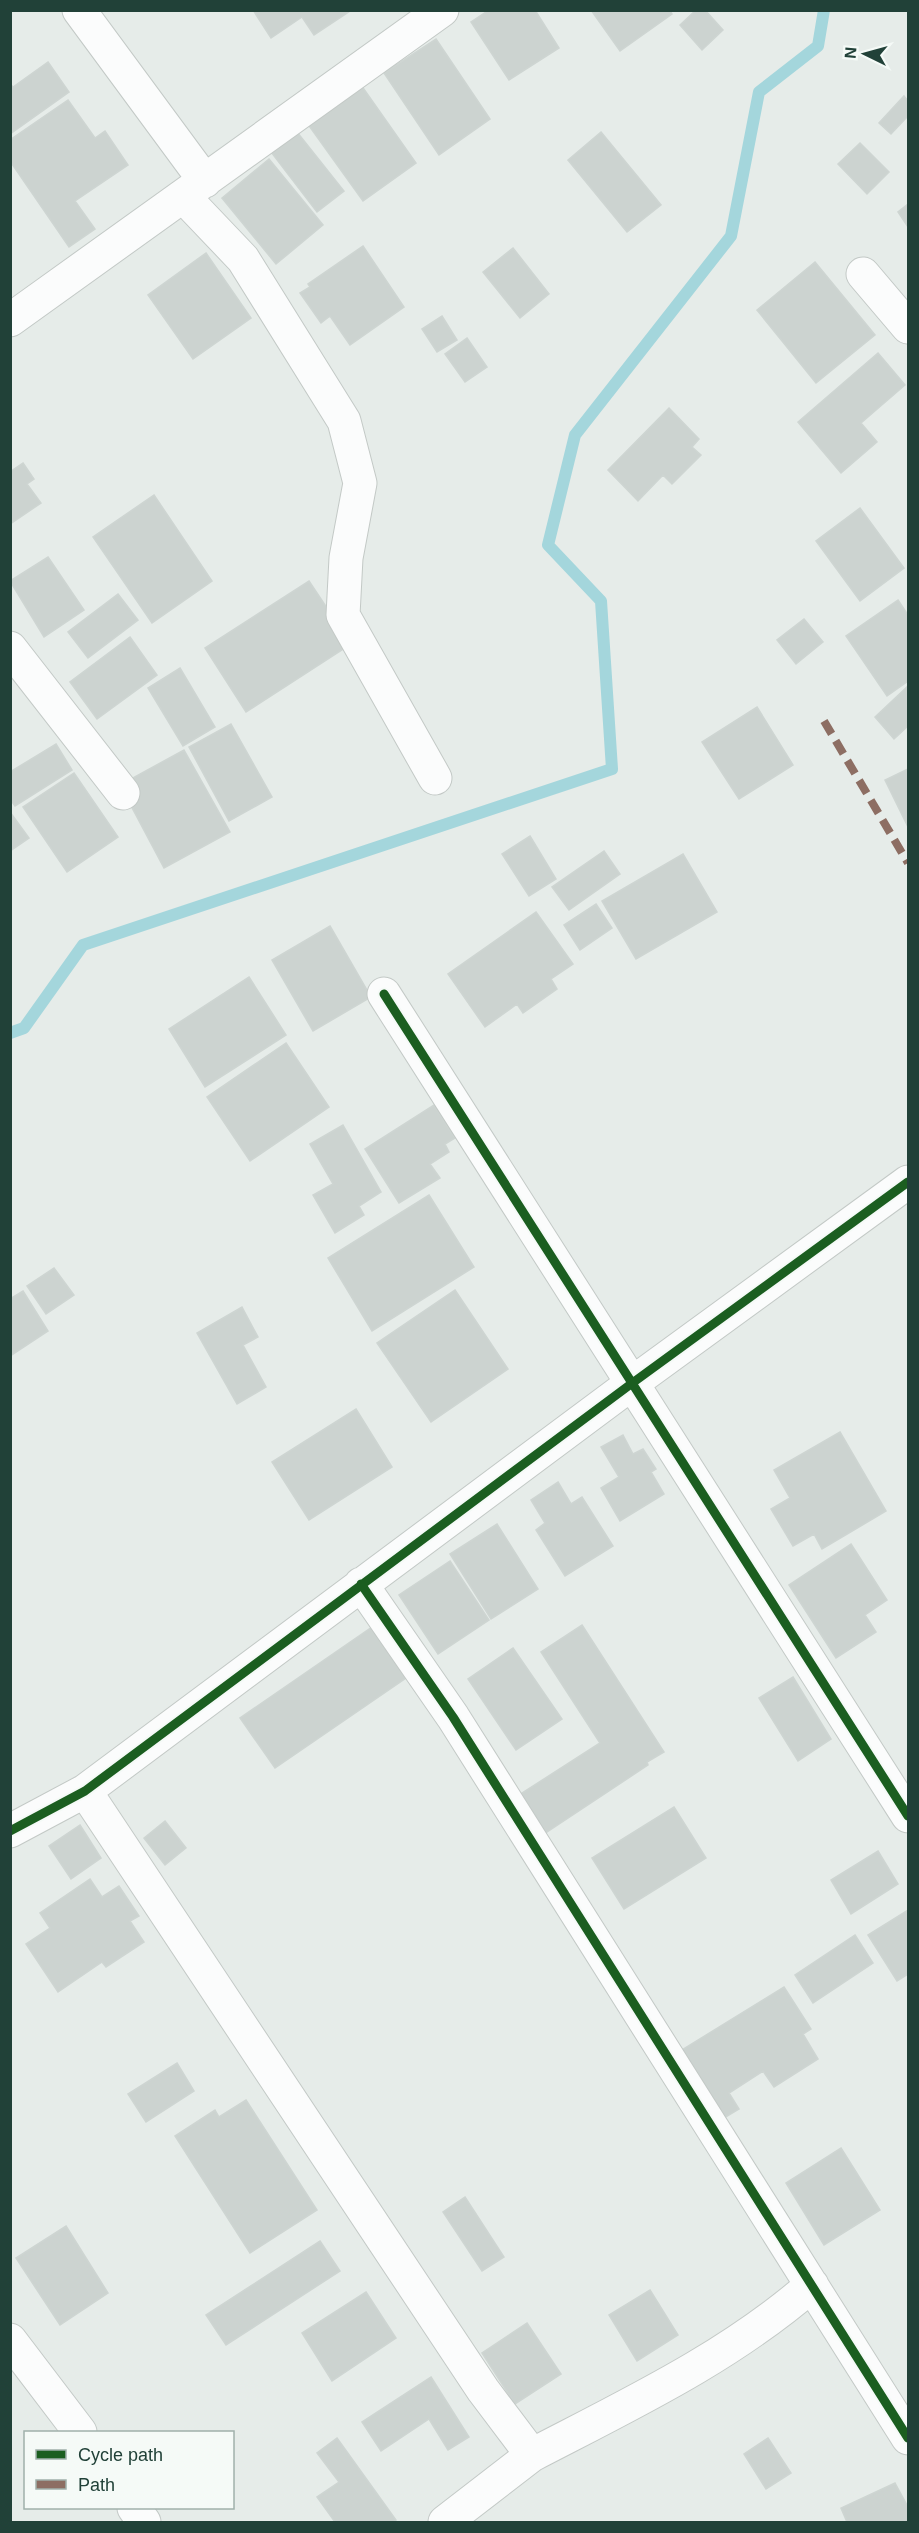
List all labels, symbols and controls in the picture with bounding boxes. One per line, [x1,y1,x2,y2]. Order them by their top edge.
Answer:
north arrow [835,24,895,84]
text: N [842,46,860,59]
legend [24,2431,234,2509]
text: Cycle path [78,2445,163,2465]
text: Path [78,2475,115,2495]

